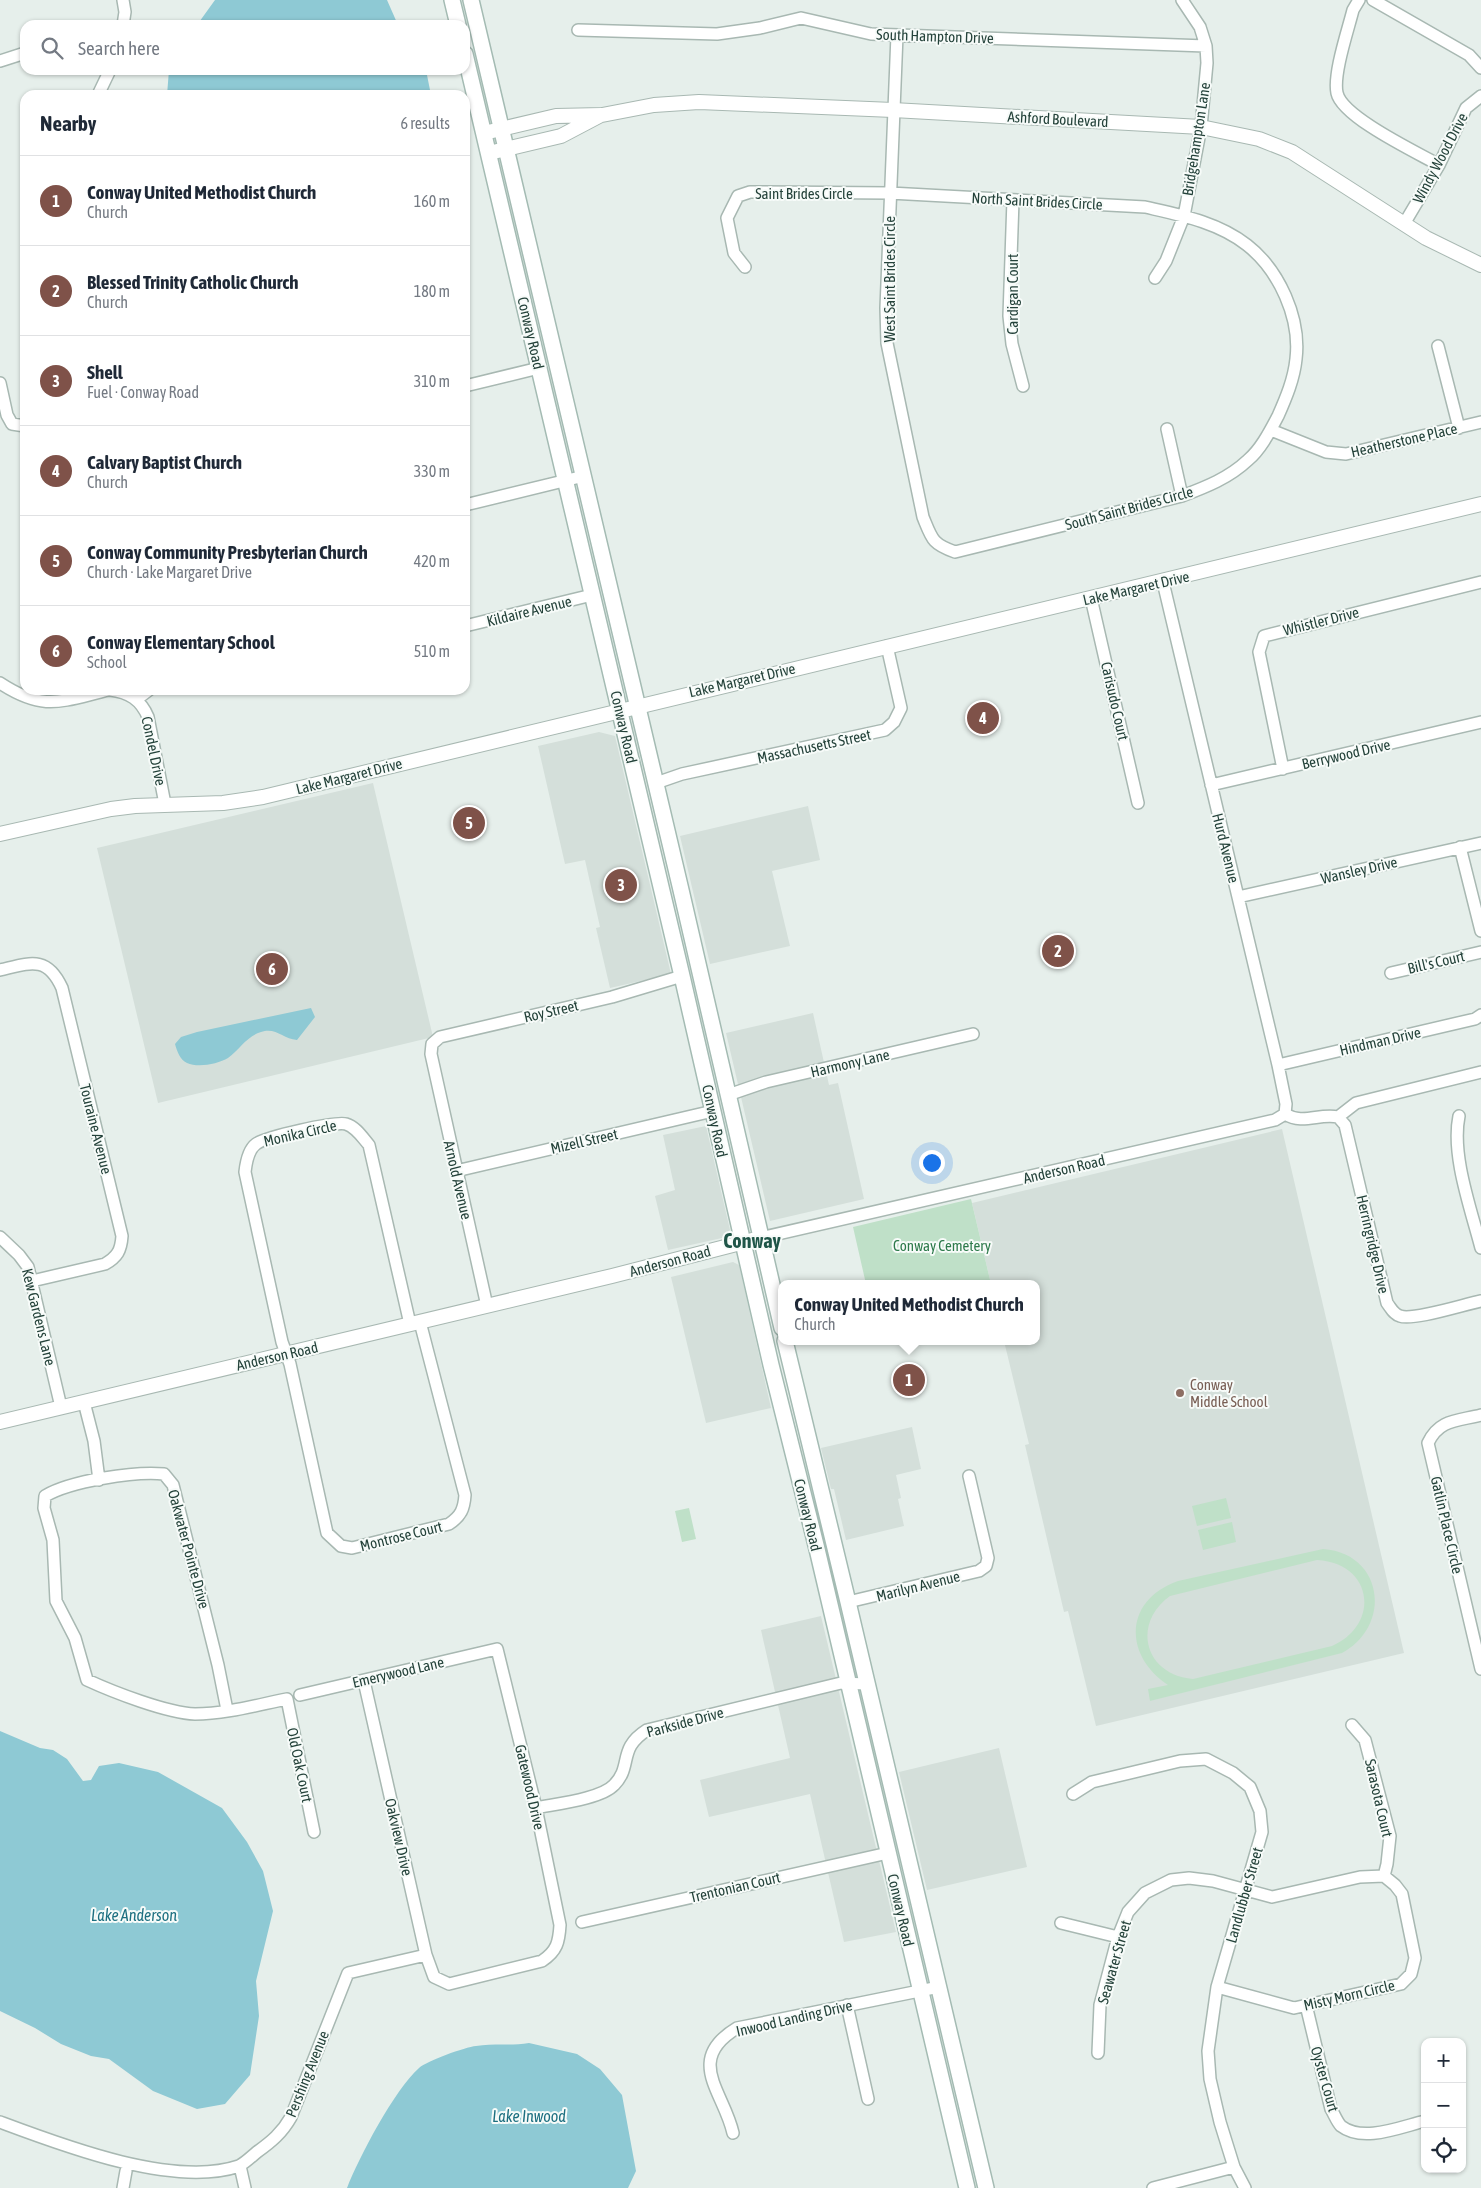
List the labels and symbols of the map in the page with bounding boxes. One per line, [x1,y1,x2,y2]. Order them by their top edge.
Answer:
street label: South Hampton Drive [876,25,994,47]
street label: Bridgehampton Lane [1179,81,1213,197]
street label: Ashford Boulevard [1007,108,1109,130]
street label: Windy Wood Drive [1409,110,1471,206]
street label: Saint Brides Circle [755,185,853,202]
street label: North Saint Brides Circle [971,189,1103,213]
street label: West Saint Brides Circle [881,216,898,342]
street label: Cardigan Court [1004,254,1021,334]
street label: Conway Road [514,295,548,371]
street label: Heatherstone Place [1349,419,1459,461]
street label: South Saint Brides Circle [1063,483,1195,533]
street label: Lake Margaret Drive [1081,567,1191,609]
street label: Kildaire Avenue [485,592,573,630]
street label: Whistler Drive [1281,603,1361,639]
street label: Lake Margaret Drive [687,659,797,701]
street label: Carisudo Court [1098,660,1132,742]
street label: Conway Road [607,689,641,765]
pin: 4 [967,699,999,737]
street label: Condel Drive [138,715,170,787]
street label: Massachusetts Street [756,726,872,766]
street label: Berrywood Drive [1300,736,1392,772]
street label: Lake Margaret Drive [294,755,404,797]
pin: 5 [453,804,485,842]
street label: Hurd Avenue [1209,811,1243,885]
street label: Wansley Drive [1319,853,1399,887]
pin: 3 [605,866,637,904]
pin: 2 [1042,932,1074,970]
street label: Bill's Court [1406,947,1466,977]
pin: 6 [256,950,288,988]
street label: Roy Street [522,996,580,1026]
street label: Hindman Drive [1338,1023,1422,1059]
street label: Harmony Lane [809,1046,891,1080]
street label: Touraine Avenue [77,1082,115,1176]
street label: Conway Road [699,1083,731,1159]
street label: Monika Circle [262,1116,338,1150]
street label: Mizell Street [549,1125,619,1157]
street label: Arnold Avenue [441,1139,475,1221]
your location [919,1150,945,1176]
street label: Anderson Road [1022,1151,1106,1187]
street label: Herringridge Drive [1353,1193,1393,1295]
district label: Conway [723,1229,781,1252]
park label: Conway Cemetery [893,1237,991,1254]
street label: Anderson Road [628,1242,712,1280]
street label: Kew Gardens Lane [19,1267,59,1368]
street label: Anderson Road [235,1338,319,1374]
pin: 1 [893,1361,925,1399]
place label: Conway Middle School [1190,1376,1268,1410]
marker: Conway Middle School [1174,1387,1186,1399]
street label: Gatlin Place Circle [1428,1475,1467,1576]
street label: Conway Road [791,1477,825,1553]
street label: Oakwater Pointe Drive [165,1488,213,1611]
street label: Montrose Court [358,1518,444,1554]
street label: Marilyn Avenue [874,1567,962,1605]
street label: Emerywood Lane [351,1653,446,1691]
street label: Parkside Drive [645,1704,725,1740]
street label: Old Oak Court [284,1726,316,1804]
street label: Gatewood Drive [512,1743,548,1831]
street label: Sarasota Court [1362,1757,1396,1839]
street label: Oakview Drive [382,1797,416,1877]
street label: Landlubber Street [1222,1845,1266,1945]
street label: Trentonian Court [688,1868,782,1906]
street label: Conway Road [884,1872,918,1948]
water label: Lake Anderson [91,1906,177,1924]
street label: Seawater Street [1094,1918,1134,2006]
street label: Misty Morn Circle [1302,1976,1396,2014]
street label: Inwood Landing Drive [734,1996,854,2040]
street label: Pershing Avenue [282,2028,332,2120]
street label: Oyster Court [1308,2044,1342,2114]
water label: Lake Inwood [492,2107,566,2125]

